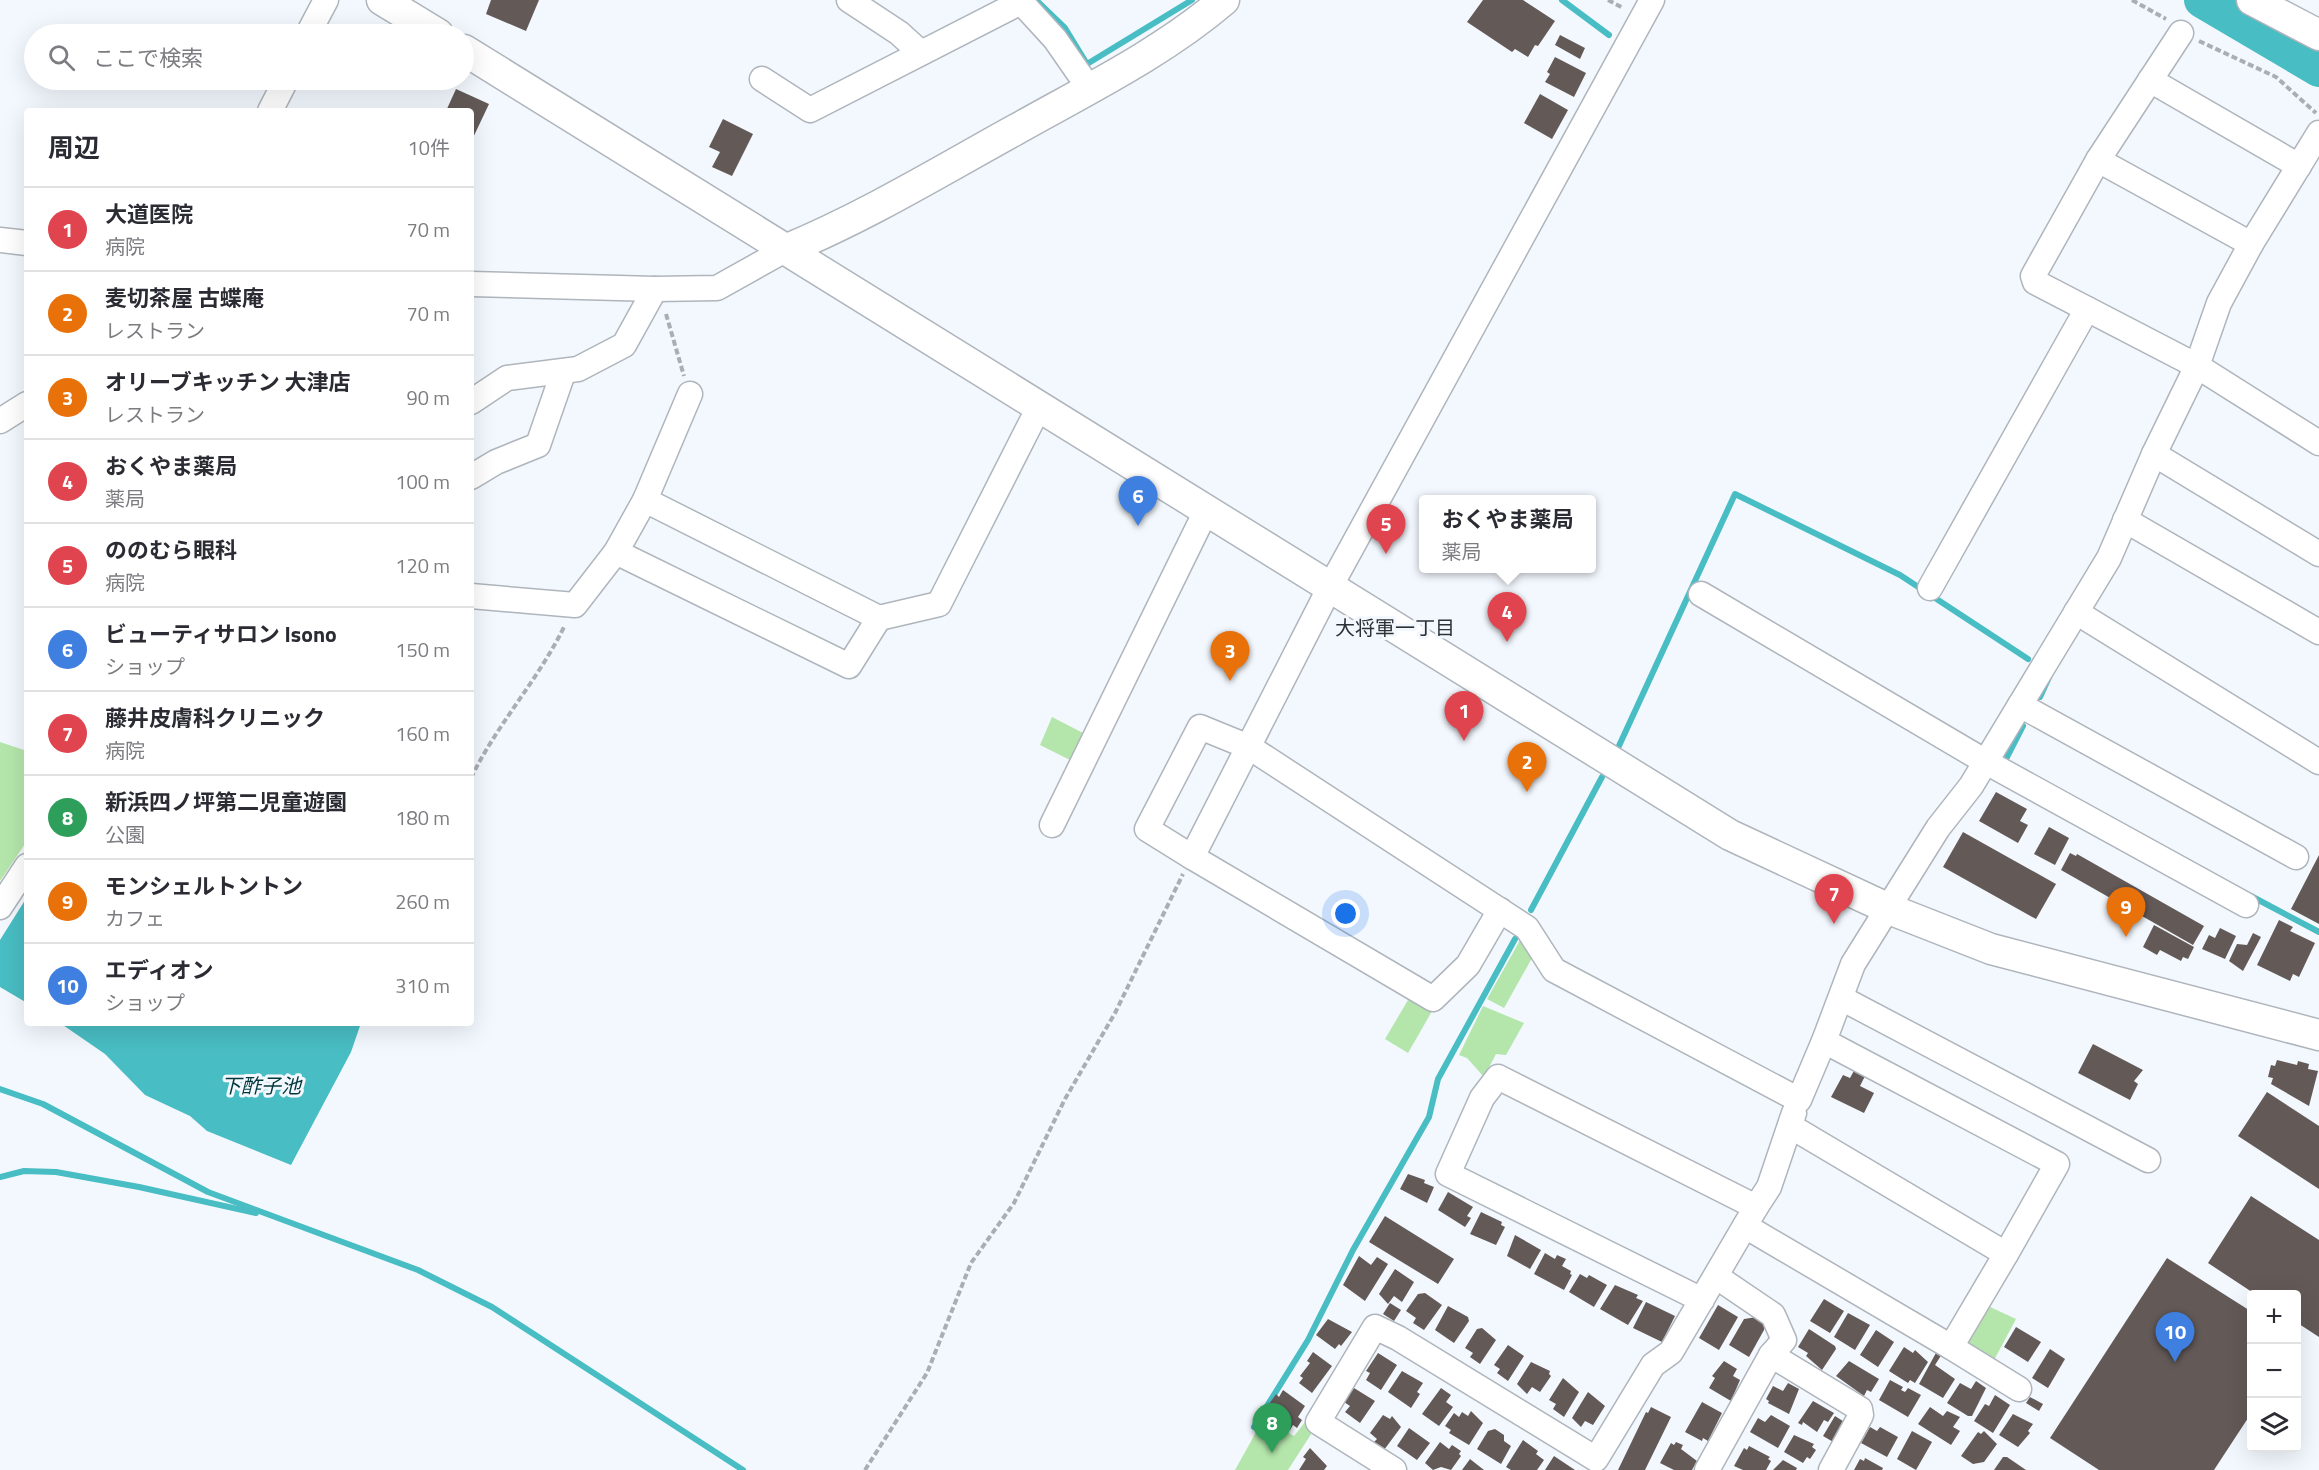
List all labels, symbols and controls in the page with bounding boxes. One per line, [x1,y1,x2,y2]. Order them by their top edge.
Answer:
search box [24,24,474,90]
icon: search [45,41,78,74]
text: ここで検索 [93,41,203,75]
text: 周辺 [48,128,100,167]
text: 10件 [408,132,450,163]
text: 大道医院 [105,197,193,231]
text: 1 [62,214,73,245]
text: 70 m [406,214,450,245]
text: 病院 [105,231,145,262]
text: 麦切茶屋 古蝶庵 [105,281,264,315]
text: 2 [62,298,73,329]
text: 70 m [406,298,450,329]
text: レストラン [105,315,205,346]
text: オリーブキッチン 大津店 [105,365,351,399]
text: 3 [62,382,73,413]
text: 90 m [406,382,450,413]
text: レストラン [105,399,205,430]
text: おくやま薬局 [105,449,237,483]
text: 4 [62,466,73,497]
text: 100 m [395,466,450,497]
pin: 6 [1118,476,1158,526]
text: 薬局 [105,483,145,514]
popup [1419,495,1596,573]
text: おくやま薬局 [1441,502,1574,536]
pin: 5 [1366,504,1406,554]
text: ののむら眼科 [105,533,237,567]
text: 薬局 [1441,536,1481,567]
text: 5 [62,550,73,581]
text: 120 m [395,550,450,581]
text: 病院 [105,567,145,598]
pin: 4 [1488,592,1526,642]
district label: 大将軍一丁目 [1335,612,1455,643]
text: ビューティサロン Isono [105,617,337,651]
pin: 3 [1210,632,1250,681]
text: 6 [62,634,73,665]
text: 150 m [395,634,450,665]
text: ショップ [105,651,185,682]
pin: 1 [1444,692,1484,741]
text: 藤井皮膚科クリニック [105,701,325,735]
text: 7 [62,718,73,749]
text: 160 m [395,718,450,749]
text: 病院 [105,735,145,766]
pin: 2 [1508,742,1546,792]
text: 新浜四ノ坪第二児童遊園 [105,785,347,819]
text: 8 [62,802,73,833]
text: 180 m [395,802,450,833]
text: 公園 [105,819,145,850]
text: モンシェルトントン [105,869,303,903]
pin: 7 [1814,874,1854,924]
text: 9 [62,886,73,917]
text: 260 m [395,886,450,917]
pin: 9 [2106,888,2146,937]
your location [1331,899,1360,928]
text: カフェ [105,903,165,934]
text: エディオン [105,953,213,987]
text: 10 [56,970,79,1001]
text: 310 m [395,970,450,1001]
text: ショップ [105,987,185,1018]
water label: 下酢子池 [221,1070,303,1101]
map controls [2247,1290,2301,1452]
button: + [2247,1290,2301,1344]
pin: 10 [2156,1312,2194,1362]
button: − [2247,1344,2301,1398]
button: layers [2247,1398,2301,1452]
pin: 8 [1252,1404,1292,1453]

